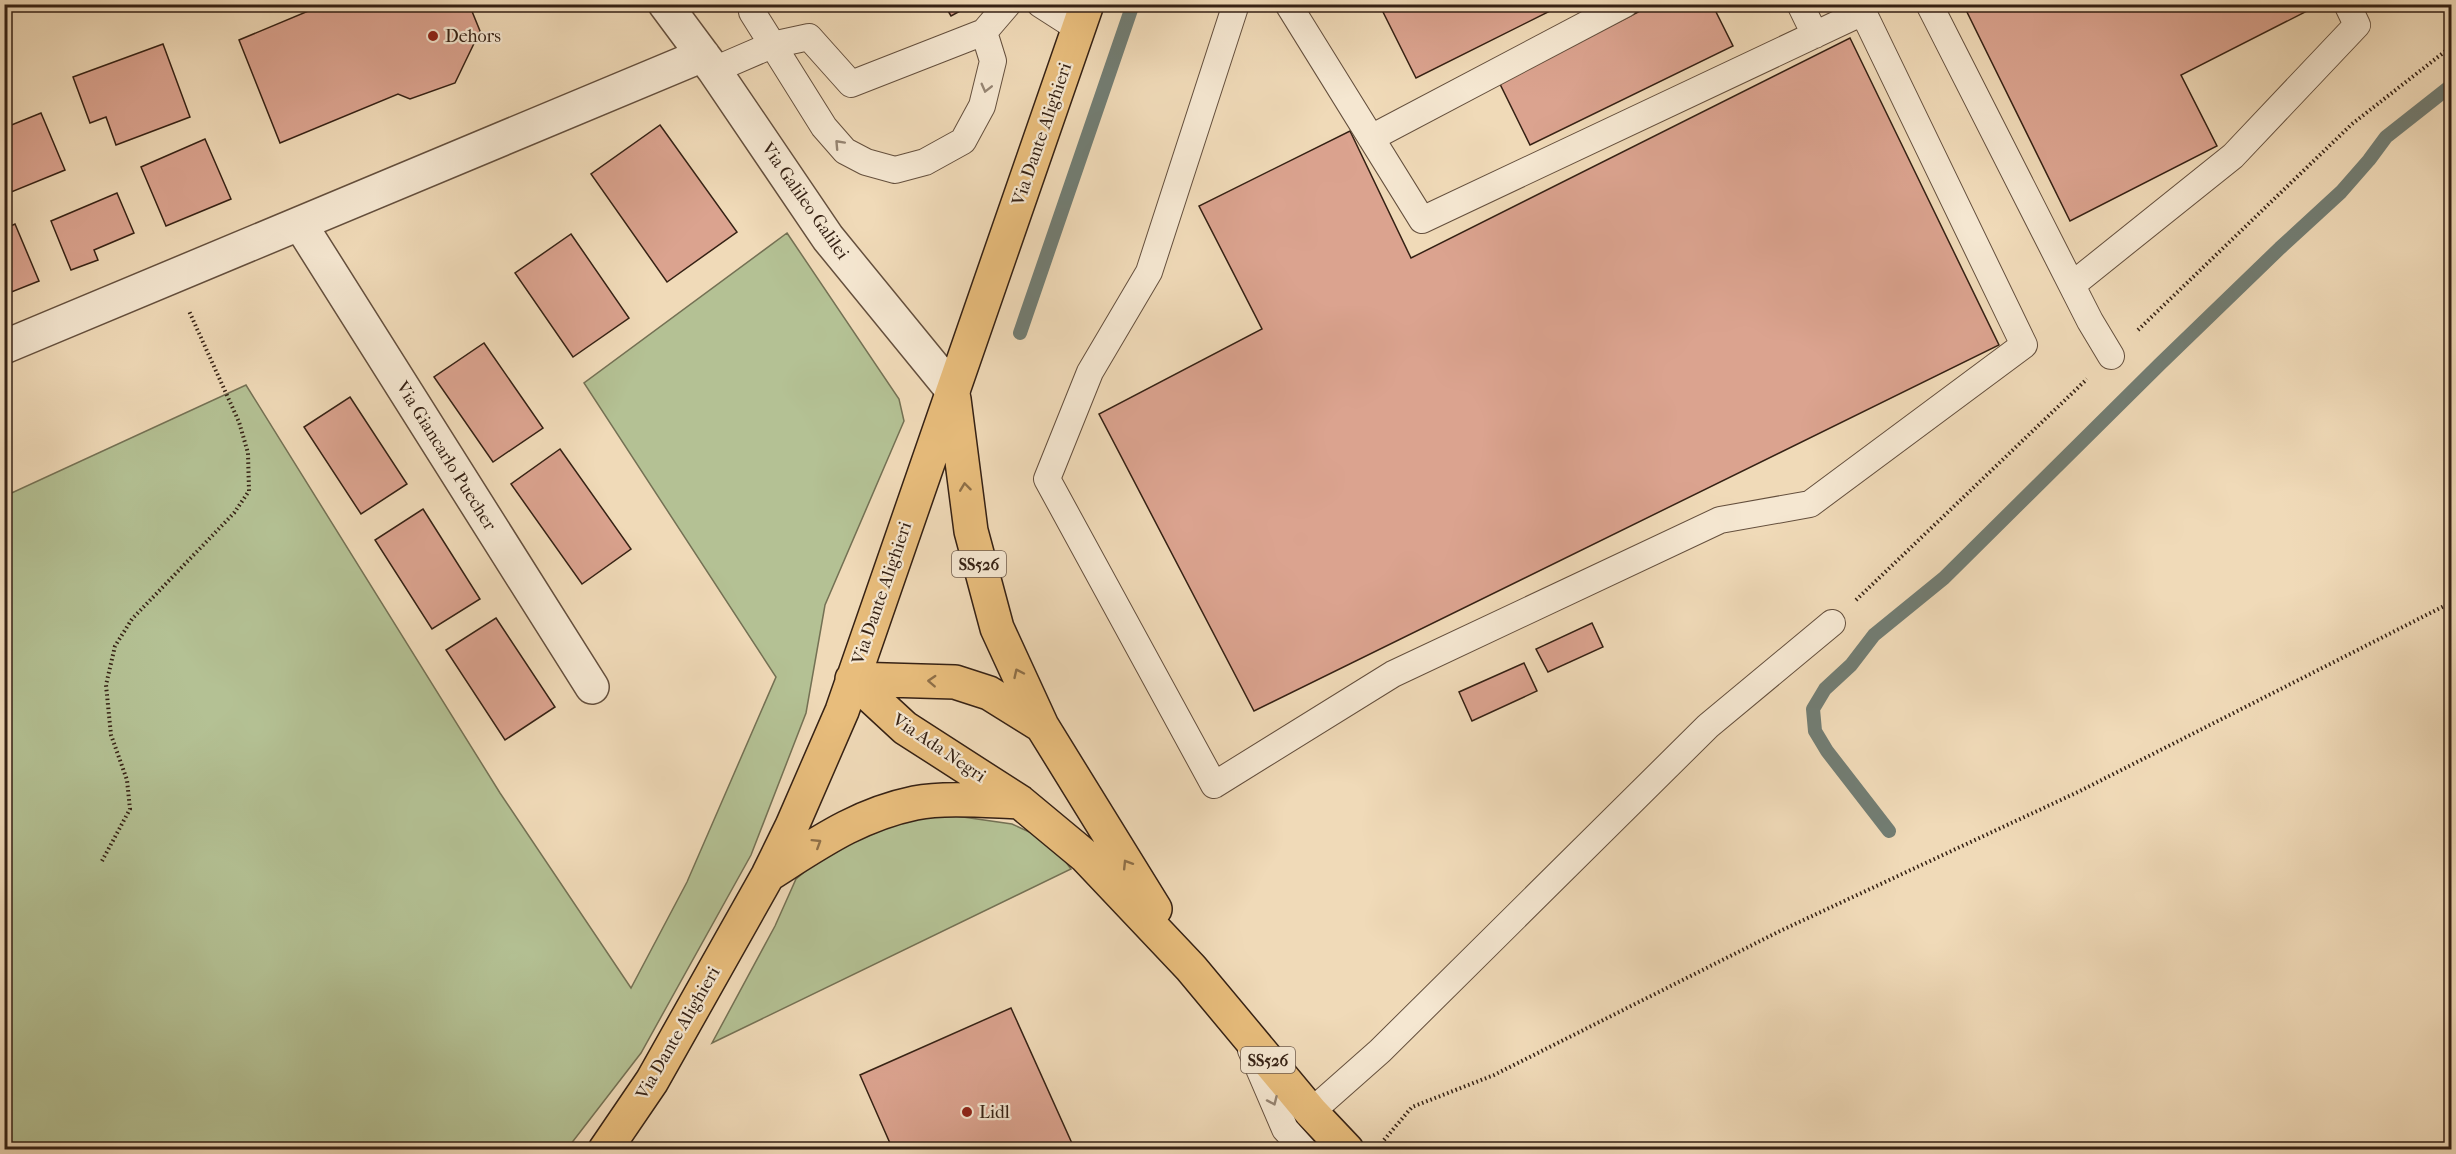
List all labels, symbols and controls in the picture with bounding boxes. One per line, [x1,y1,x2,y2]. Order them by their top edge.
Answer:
place label: Dehors [445,26,501,47]
marker: Dehors [426,29,440,43]
street label: Via Dante Alighieri [1007,59,1076,209]
one-way arrow [981,83,994,93]
street label: Via Galileo Galilei [756,138,853,264]
one-way arrow [836,141,847,152]
street label: Via Giancarlo Puecher [391,377,501,535]
one-way arrow [959,482,971,491]
street label: Via Dante Alighieri [847,518,916,668]
road number: SS526 [952,551,1006,577]
one-way arrow [1013,669,1025,680]
one-way arrow [927,675,936,688]
street label: Via Ada Negri [888,709,990,787]
one-way arrow [811,839,821,851]
one-way arrow [1123,860,1135,870]
street label: Via Dante Alighieri [631,962,725,1104]
road number: SS526 [1241,1047,1295,1073]
one-way arrow [1266,1094,1278,1105]
place label: Lidl [979,1102,1010,1123]
marker: Lidl [960,1105,974,1119]

